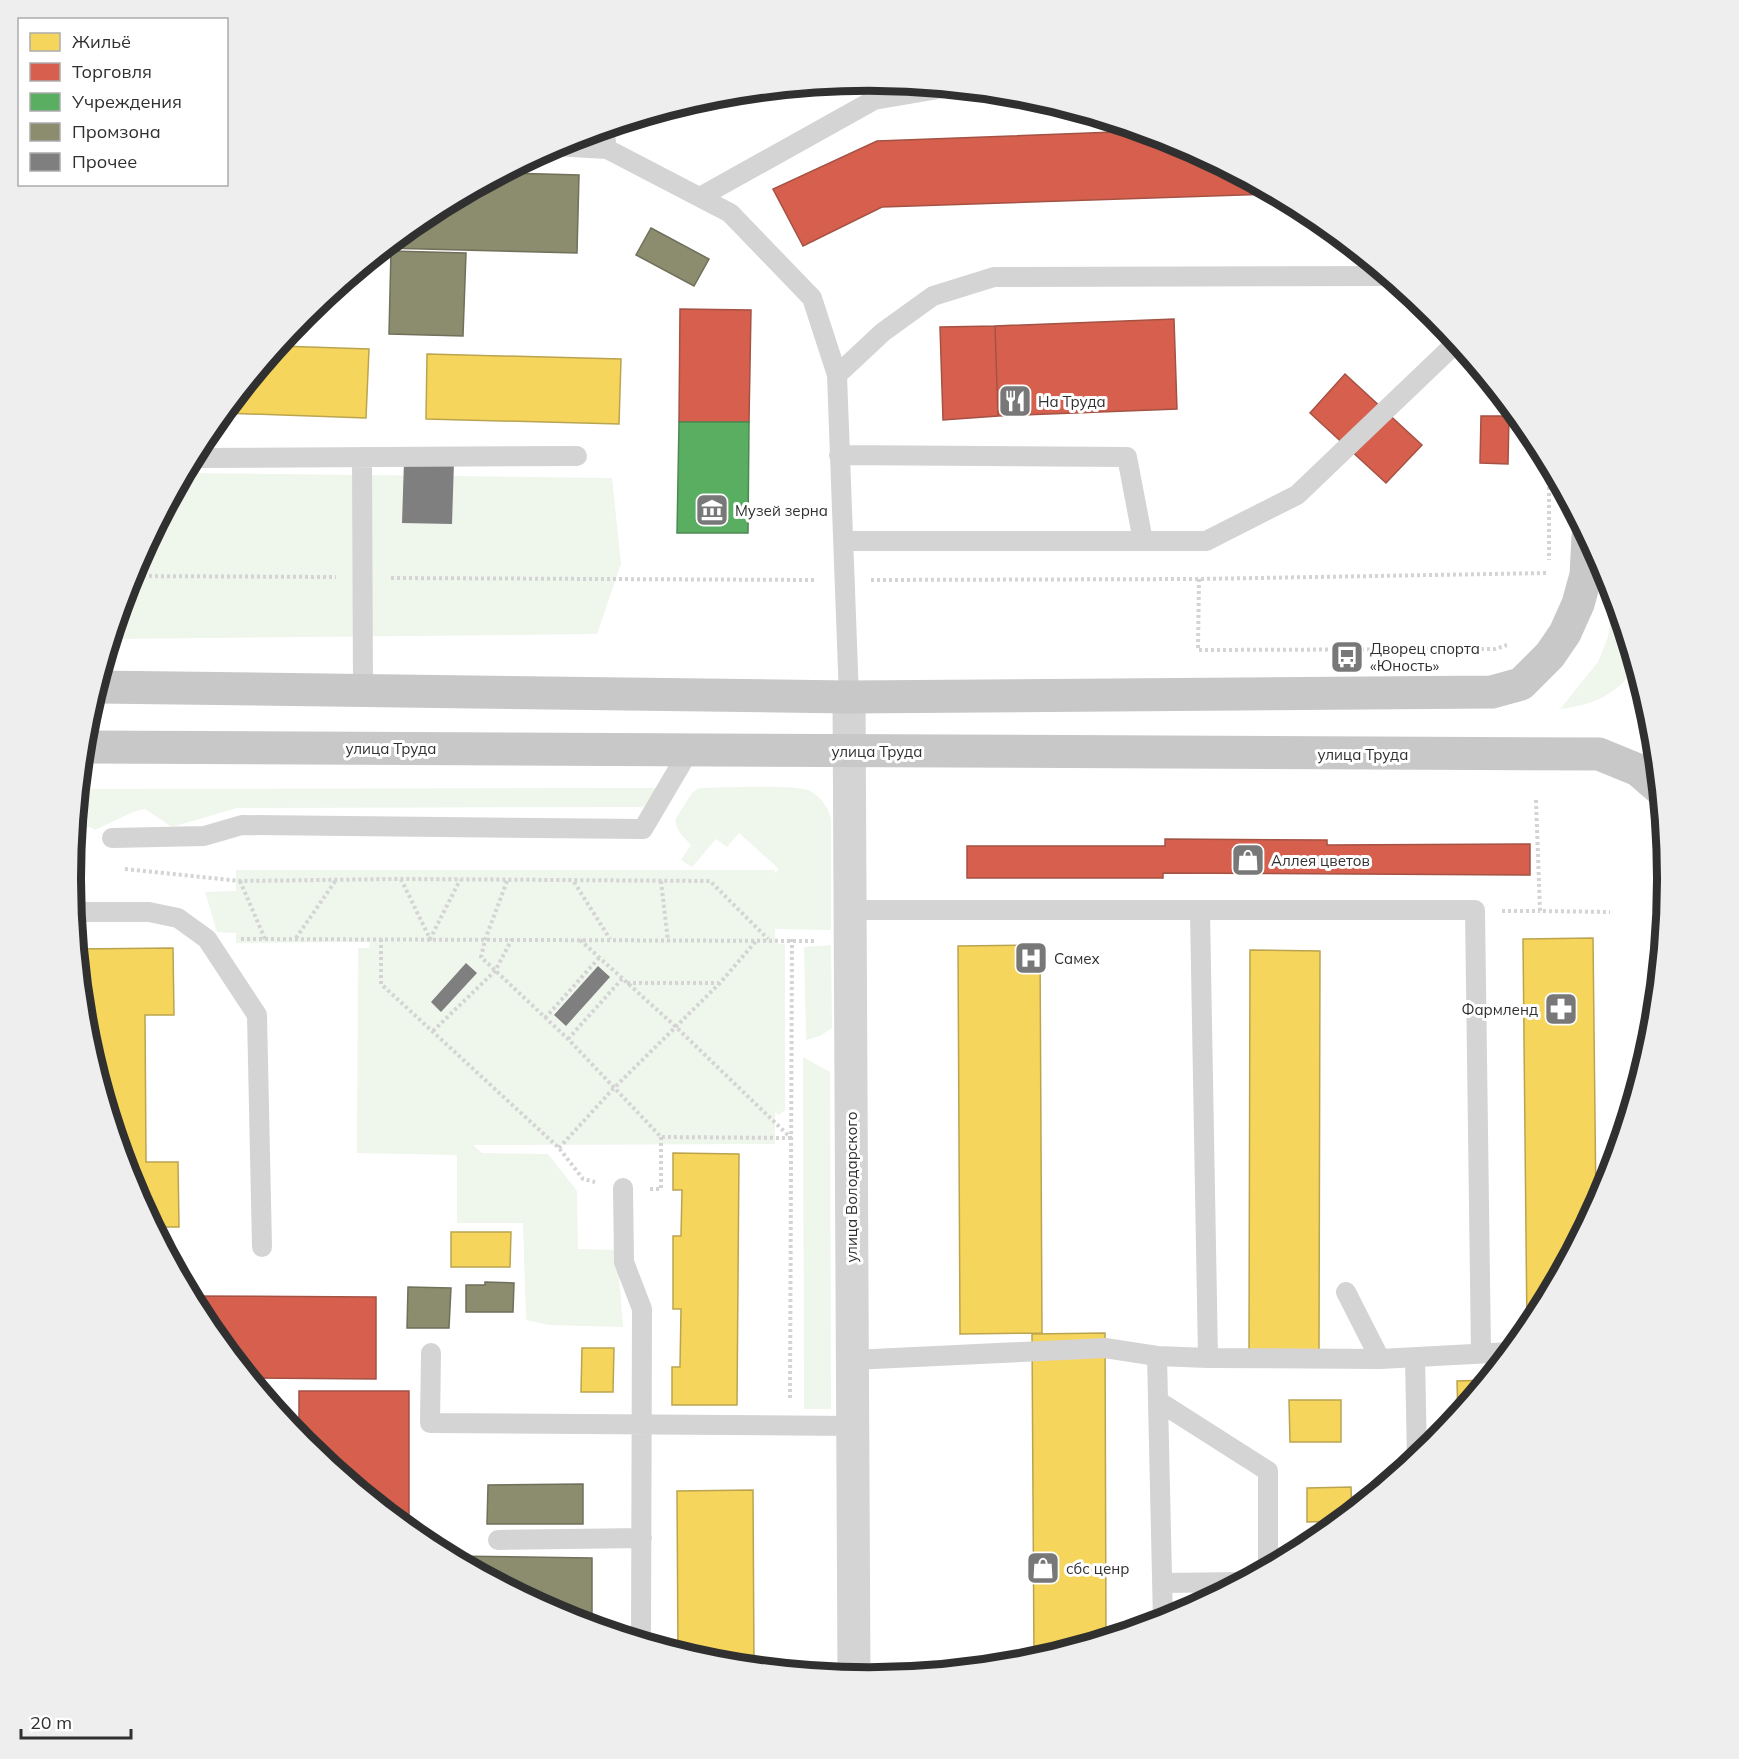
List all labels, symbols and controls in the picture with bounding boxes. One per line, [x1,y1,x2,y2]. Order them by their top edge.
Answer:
legend [18,18,228,186]
text: Жильё [72,30,131,53]
text: Торговля [72,60,152,83]
text: Учреждения [71,90,182,113]
text: Промзона [72,120,161,143]
text: Прочее [72,150,137,173]
restaurant icon: На Труда [997,383,1033,419]
place label: На Труда [1038,392,1106,411]
museum icon: Музей зерна [694,492,730,528]
place label: Музей зерна [735,501,828,520]
bus stop icon: Дворец спорта «Юность» [1329,639,1365,675]
place label: Дворец спорта «Юность» [1370,639,1480,675]
street label: улица Труда [346,739,436,758]
street label: улица Труда [832,742,922,761]
street label: улица Труда [1318,745,1408,764]
shop icon: Аллея цветов [1230,842,1266,878]
place label: Аллея цветов [1271,851,1370,870]
hospital icon: Самех [1013,940,1049,976]
place label: Самех [1054,949,1100,968]
pharmacy icon: Фармленд [1543,991,1579,1027]
place label: Фармленд [1461,1000,1538,1019]
street label: улица Володарского [842,1111,861,1263]
shop icon: сбс ценр [1025,1550,1061,1586]
place label: сбс ценр [1066,1559,1129,1578]
scale bar [21,1702,130,1740]
text: 20 m [30,1711,72,1734]

